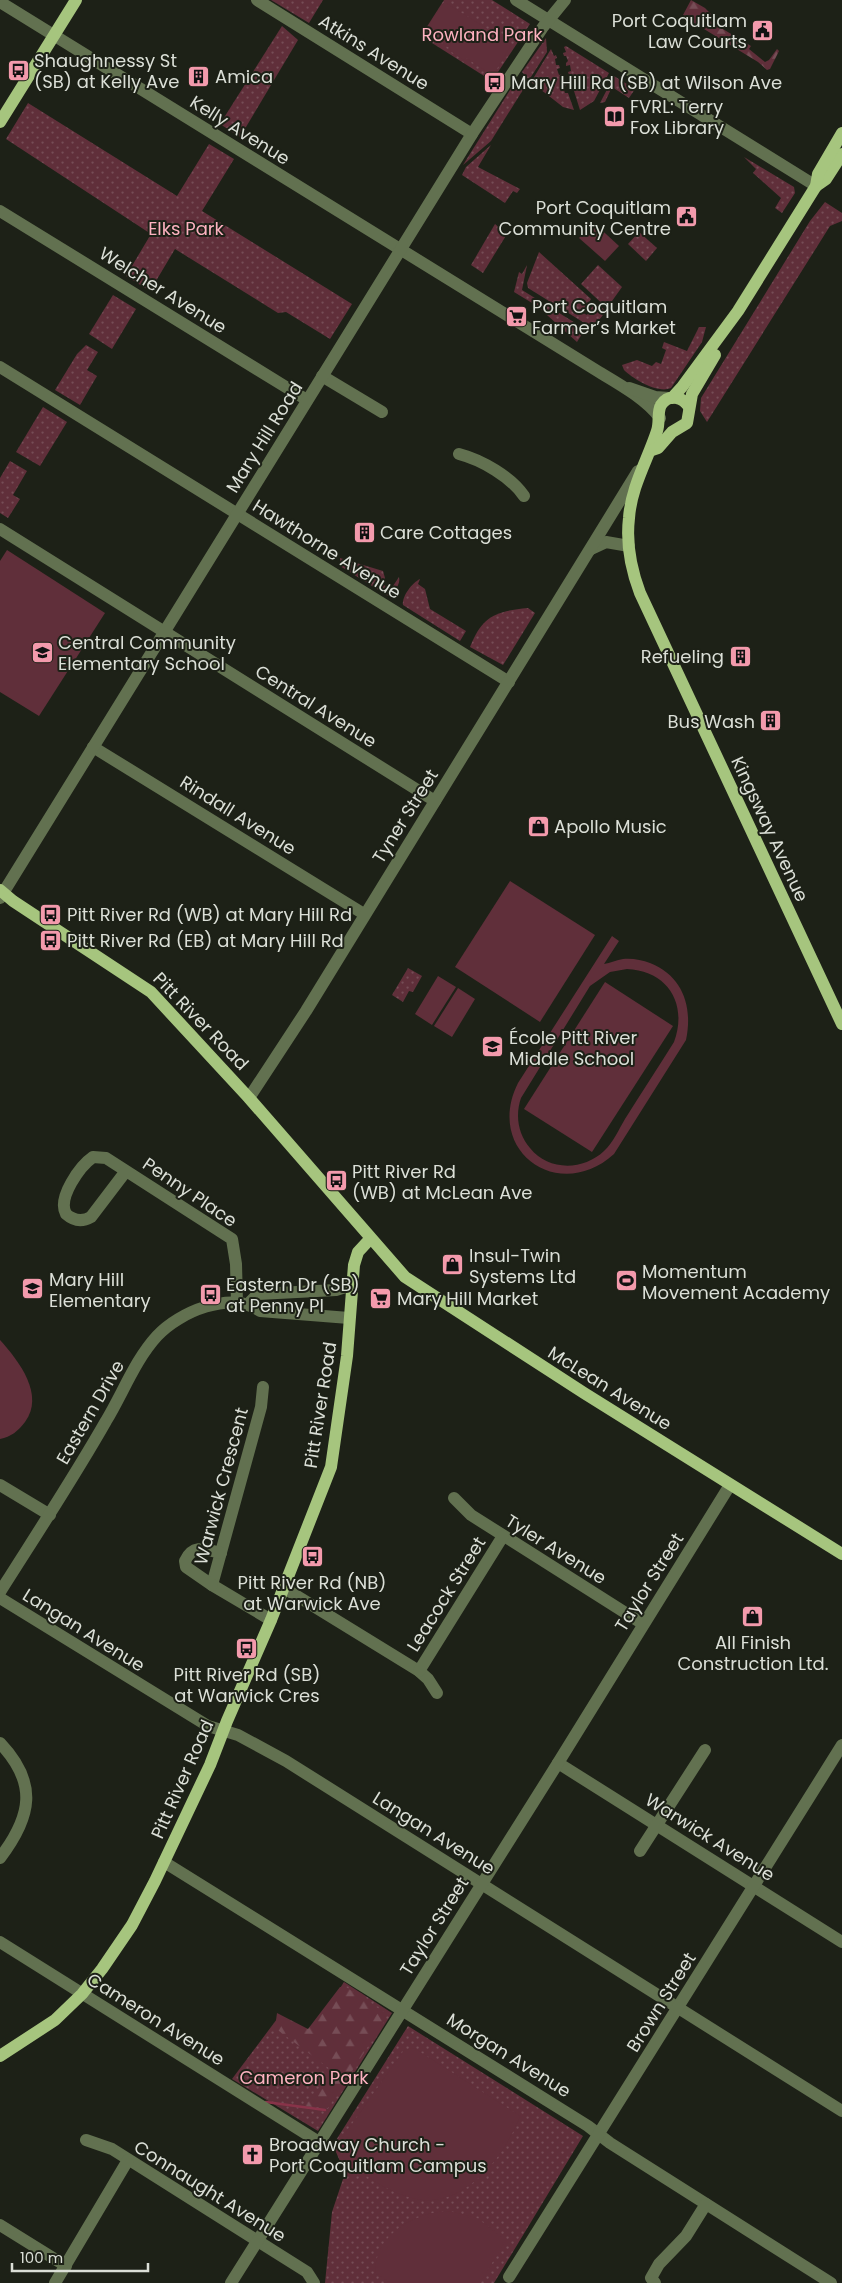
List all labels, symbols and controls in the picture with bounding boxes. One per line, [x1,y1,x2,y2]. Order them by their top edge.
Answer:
street label: Atkins Avenue [314,8,434,96]
place label: Port Coquitlam Law Courts [612,8,747,54]
public building icon: Port Coquitlam Law Courts [751,18,775,42]
park label: Rowland Park [422,22,543,47]
place label: Shaughnessy St (SB) at Kelly Ave [34,48,179,94]
bus stop icon: Shaughnessy St (SB) at Kelly Ave [6,58,30,82]
building icon: Amica [187,64,211,88]
place label: Amica [215,64,273,89]
bus stop icon: Mary Hill Rd (SB) at Wilson Ave [483,70,507,94]
place label: Mary Hill Rd (SB) at Wilson Ave [511,70,782,95]
street label: Kelly Avenue [185,89,295,171]
place label: FVRL: Terry Fox Library [630,94,724,140]
library icon: FVRL: Terry Fox Library [602,104,626,128]
place label: Port Coquitlam Community Centre [499,195,671,241]
public building icon: Port Coquitlam Community Centre [675,205,699,229]
park label: Elks Park [148,216,225,241]
street label: Welcher Avenue [95,241,231,339]
place label: Port Coquitlam Farmer’s Market [532,294,676,340]
supermarket icon: Port Coquitlam Farmer’s Market [504,304,528,328]
street label: Mary Hill Road [220,377,308,497]
street label: Hawthorne Avenue [248,493,406,605]
building icon: Care Cottages [352,520,376,544]
place label: Care Cottages [380,520,512,545]
place label: Central Community Elementary School [58,630,236,676]
school or university icon: Central Community Elementary School [30,640,54,664]
place label: Refueling [641,644,724,669]
building icon: Refueling [728,644,752,668]
street label: Central Avenue [251,659,381,753]
place label: Bus Wash [668,709,755,734]
building icon: Bus Wash [759,709,783,733]
street label: Kingsway Avenue [725,752,815,906]
street label: Tyner Street [366,764,444,868]
street label: Rindall Avenue [175,769,301,861]
shop icon: Apollo Music [526,814,550,838]
place label: Apollo Music [554,814,667,839]
bus stop icon: Pitt River Rd (WB) at Mary Hill Rd [39,902,63,926]
place label: Pitt River Rd (WB) at Mary Hill Rd [67,902,352,927]
bus stop icon: Pitt River Rd (EB) at Mary Hill Rd [39,928,63,952]
place label: Pitt River Rd (EB) at Mary Hill Rd [67,928,344,953]
street label: Pitt River Road [148,966,254,1076]
place label: École Pitt River Middle School [509,1025,637,1071]
school or university icon: École Pitt River Middle School [481,1035,505,1059]
street label: Penny Place [138,1151,242,1233]
place label: Pitt River Rd (WB) at McLean Ave [352,1159,533,1205]
bus stop icon: Pitt River Rd (WB) at McLean Ave [324,1169,348,1193]
place label: Insul-Twin Systems Ltd [469,1243,576,1289]
shop icon: Insul-Twin Systems Ltd [441,1253,465,1277]
place label: Momentum Movement Academy [642,1259,830,1305]
place label: Mary Hill Elementary [49,1267,151,1313]
sports icon: Momentum Movement Academy [614,1269,638,1293]
place label: Eastern Dr (SB) at Penny Pl [226,1272,360,1318]
school or university icon: Mary Hill Elementary [21,1277,45,1301]
bus stop icon: Eastern Dr (SB) at Penny Pl [198,1282,222,1306]
supermarket icon: Mary Hill Market [369,1286,393,1310]
place label: Mary Hill Market [397,1286,538,1311]
street label: Pitt River Road [298,1340,342,1470]
street label: McLean Avenue [543,1340,677,1436]
street label: Eastern Drive [50,1355,130,1469]
street label: Warwick Crescent [188,1405,254,1567]
street label: Tyler Avenue [501,1508,611,1590]
street label: Taylor Street [609,1528,689,1636]
street label: Leacock Street [401,1532,491,1656]
bus stop icon: Pitt River Rd (NB) at Warwick Ave [300,1545,324,1569]
place label: Pitt River Rd (NB) at Warwick Ave [238,1570,386,1616]
street label: Langan Avenue [18,1582,150,1678]
shop icon: All Finish Construction Ltd. [741,1605,765,1629]
place label: All Finish Construction Ltd. [677,1630,829,1676]
bus stop icon: Pitt River Rd (SB) at Warwick Cres [235,1637,259,1661]
place label: Pitt River Rd (SB) at Warwick Cres [174,1662,320,1708]
street label: Pitt River Road [145,1716,219,1842]
street label: Langan Avenue [368,1785,500,1881]
street label: Warwick Avenue [641,1787,779,1887]
street label: Taylor Street [394,1872,474,1980]
street label: Brown Street [620,1947,702,2057]
street label: Cameron Avenue [82,1967,230,2071]
street label: Morgan Avenue [442,2007,576,2103]
park label: Cameron Park [240,2065,369,2090]
place label: Broadway Church - Port Coquitlam Campus [269,2132,487,2178]
street label: Connaught Avenue [129,2134,291,2248]
church icon: Broadway Church - Port Coquitlam Campus [241,2142,265,2166]
scale bar [12,2240,149,2272]
text: 100 m [20,2247,63,2268]

